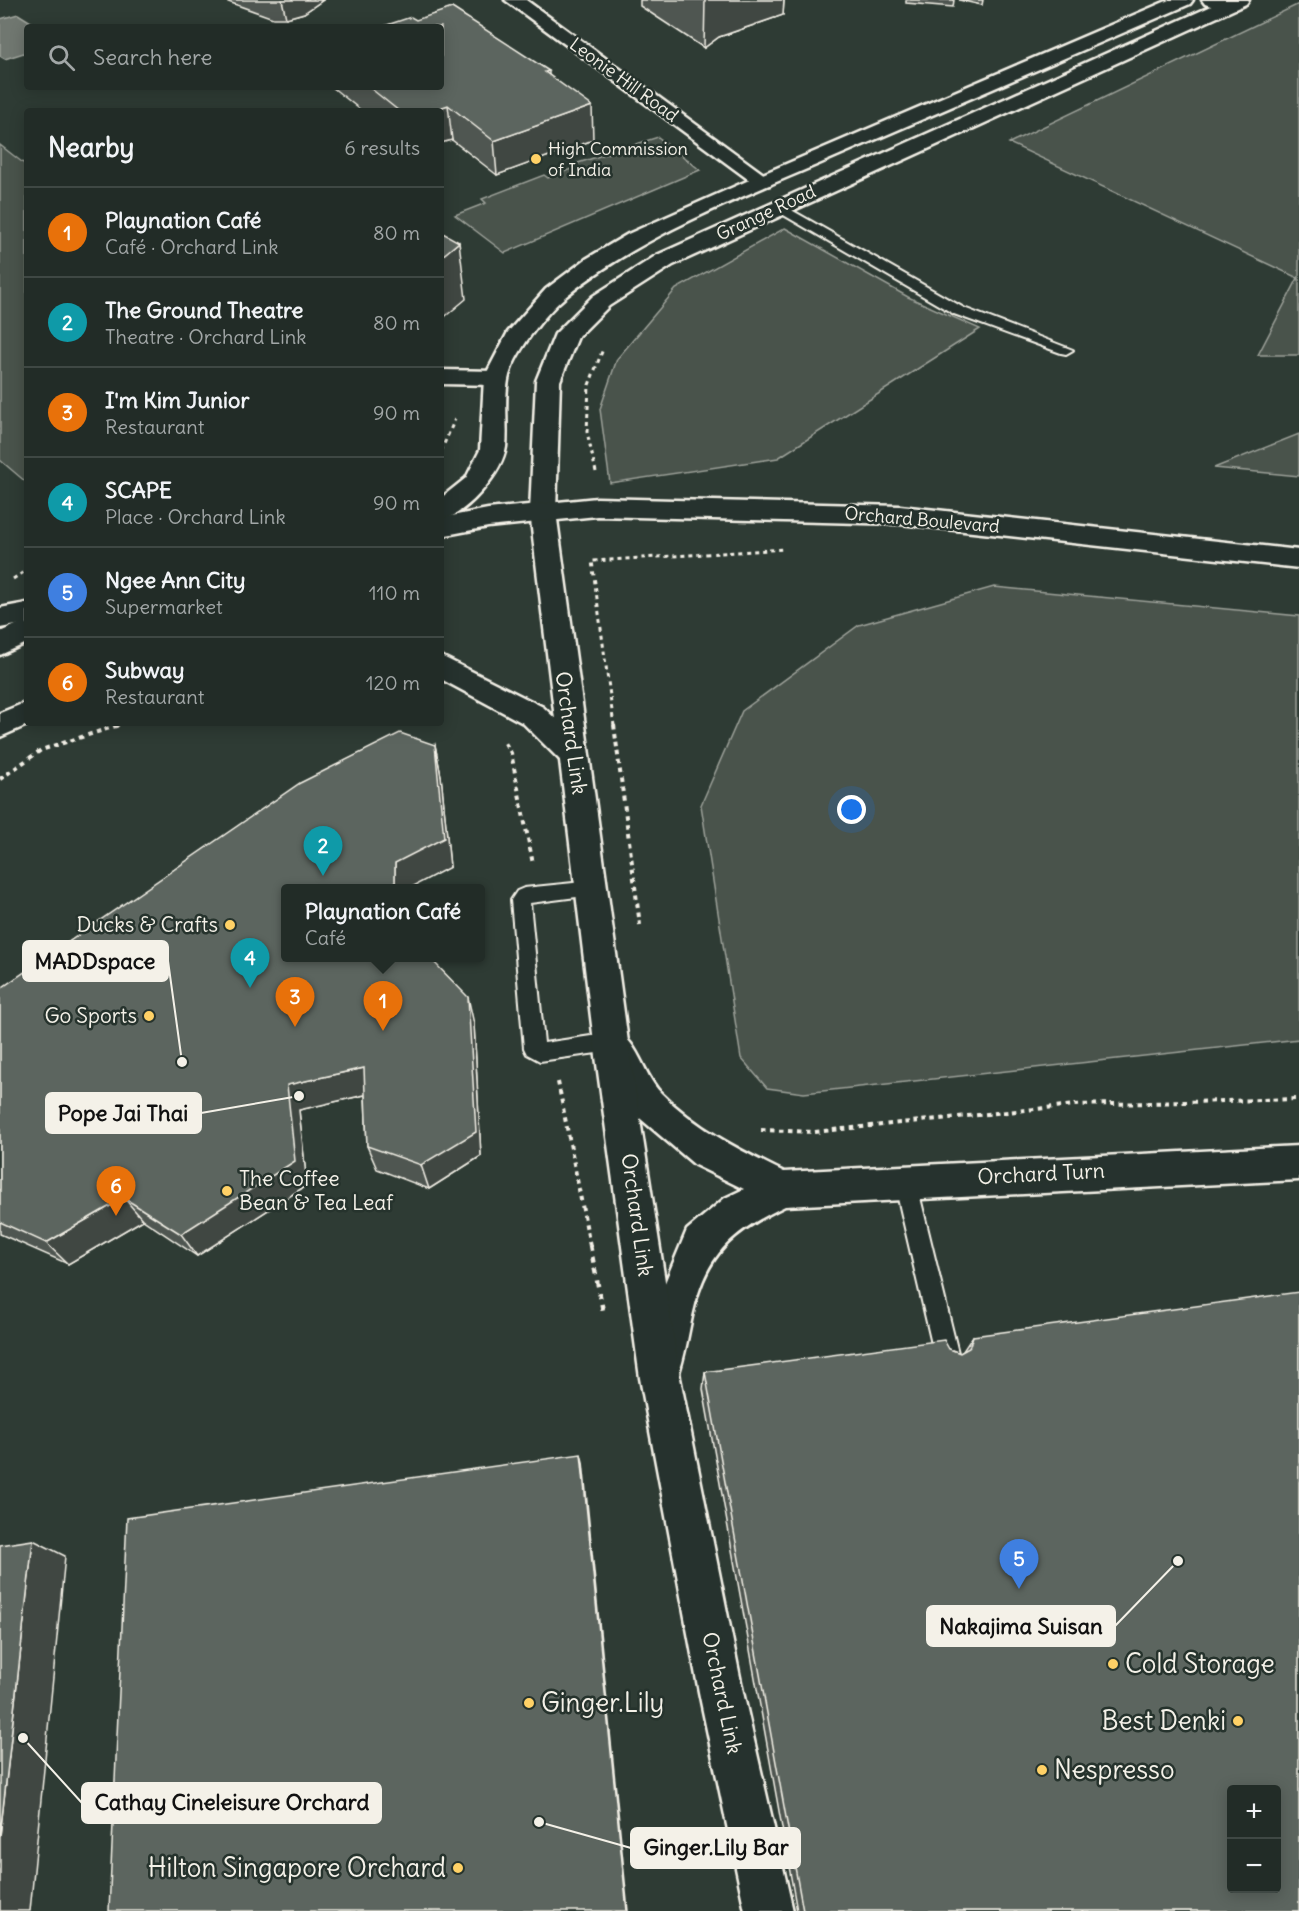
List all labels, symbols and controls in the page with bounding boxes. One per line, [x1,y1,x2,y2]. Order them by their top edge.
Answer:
search box [24,24,444,90]
street label: Leonie Hill Road [565,32,684,127]
icon: search [45,41,78,74]
text: Search here [93,43,212,71]
text: Nearby [48,131,134,164]
text: 6 results [344,135,420,160]
place label: High Commission of India [548,137,688,181]
marker: High Commission of India [529,152,543,166]
street label: Grange Road [712,179,820,246]
text: Playnation Café [105,206,261,234]
text: 1 [64,220,71,245]
text: 80 m [373,220,420,245]
text: Café · Orchard Link [105,234,278,259]
text: The Ground Theatre [105,296,303,324]
text: 2 [62,310,73,335]
text: 80 m [373,310,420,335]
text: Theatre · Orchard Link [105,324,306,349]
text: I'm Kim Junior [105,386,249,414]
text: 3 [62,400,73,425]
text: 90 m [373,400,420,425]
text: Restaurant [105,414,204,439]
text: SCAPE [105,476,172,504]
text: 4 [62,490,73,515]
text: 90 m [373,490,420,515]
street label: Orchard Boulevard [843,501,1001,538]
text: Place · Orchard Link [105,504,286,529]
text: Ngee Ann City [105,566,245,594]
text: 5 [62,580,73,605]
text: 110 m [369,580,420,605]
text: Supermarket [105,594,223,619]
text: Subway [105,656,184,684]
text: 6 [62,670,73,695]
text: 120 m [366,670,420,695]
street label: Orchard Link [549,670,594,796]
text: Restaurant [105,684,204,709]
your location [837,795,866,824]
pin: 2 [304,826,342,876]
popup [281,884,485,962]
text: Playnation Café [305,897,461,925]
place label: Ducks & Crafts [76,911,218,938]
marker: Ducks & Crafts [223,918,237,932]
text: Café [305,925,346,950]
pin: 4 [230,938,270,988]
callout: MADDspace [23,941,168,981]
text: MADDspace [35,947,156,975]
pin: 3 [276,978,314,1027]
pin: 1 [364,982,403,1031]
place label: Go Sports [44,1002,137,1029]
marker: Go Sports [142,1009,156,1023]
callout: Pope Jai Thai [46,1093,201,1133]
text: Pope Jai Thai [58,1099,188,1127]
street label: Orchard Link [615,1152,660,1278]
street label: Orchard Turn [977,1157,1105,1190]
place label: The Coffee Bean & Tea Leaf [239,1165,394,1216]
pin: 6 [96,1166,136,1216]
marker: The Coffee Bean & Tea Leaf [220,1184,234,1198]
pin: 5 [1000,1540,1038,1589]
callout: Nakajima Suisan [927,1606,1115,1646]
text: Nakajima Suisan [939,1612,1103,1640]
street label: Orchard Link [696,1629,749,1756]
place label: Cold Storage [1125,1647,1275,1680]
marker: Cold Storage [1106,1657,1120,1671]
place label: Ginger.Lily [541,1686,664,1719]
marker: Ginger.Lily [522,1696,536,1710]
place label: Best Denki [1102,1704,1226,1737]
marker: Best Denki [1231,1714,1245,1728]
place label: Nespresso [1054,1753,1175,1786]
marker: Nespresso [1035,1763,1049,1777]
callout: Cathay Cineleisure Orchard [82,1783,381,1823]
map controls [1227,1785,1281,1893]
button: + [1227,1785,1281,1839]
text: Cathay Cineleisure Orchard [94,1788,370,1816]
callout: Ginger.Lily Bar [631,1828,800,1868]
text: Ginger.Lily Bar [643,1833,790,1861]
button: − [1227,1839,1281,1893]
place label: Hilton Singapore Orchard [148,1851,446,1884]
marker: Hilton Singapore Orchard [451,1861,465,1875]

